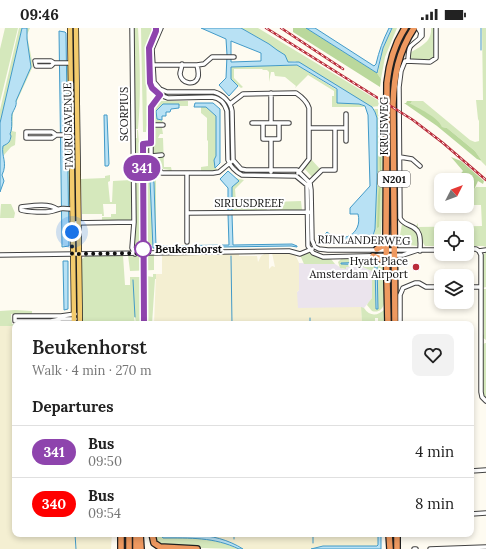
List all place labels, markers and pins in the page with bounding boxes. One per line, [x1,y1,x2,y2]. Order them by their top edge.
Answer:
marker: Beukenhorst [134,240,152,258]
place label: Beukenhorst [155,242,223,256]
place label: Hyatt Place Amsterdam Airport [308,254,409,281]
marker: Hyatt Place Amsterdam Airport [411,262,421,272]

